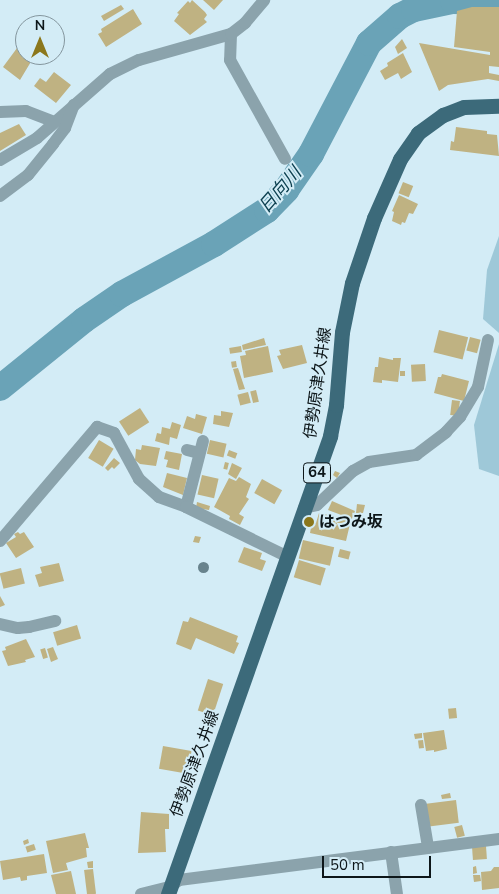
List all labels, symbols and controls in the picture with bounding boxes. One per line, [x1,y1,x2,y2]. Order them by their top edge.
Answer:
north arrow [15,15,65,65]
text: N [35,16,45,35]
water label: 日向川 [254,163,306,217]
street label: 伊勢原津久井線 [301,326,335,440]
road number: 64 [302,460,332,486]
place label: はつみ坂 [319,512,383,532]
marker: はつみ坂 [303,516,315,528]
street label: 伊勢原津久井線 [167,708,223,820]
scale bar [324,846,433,878]
text: 50 m [330,855,365,875]

